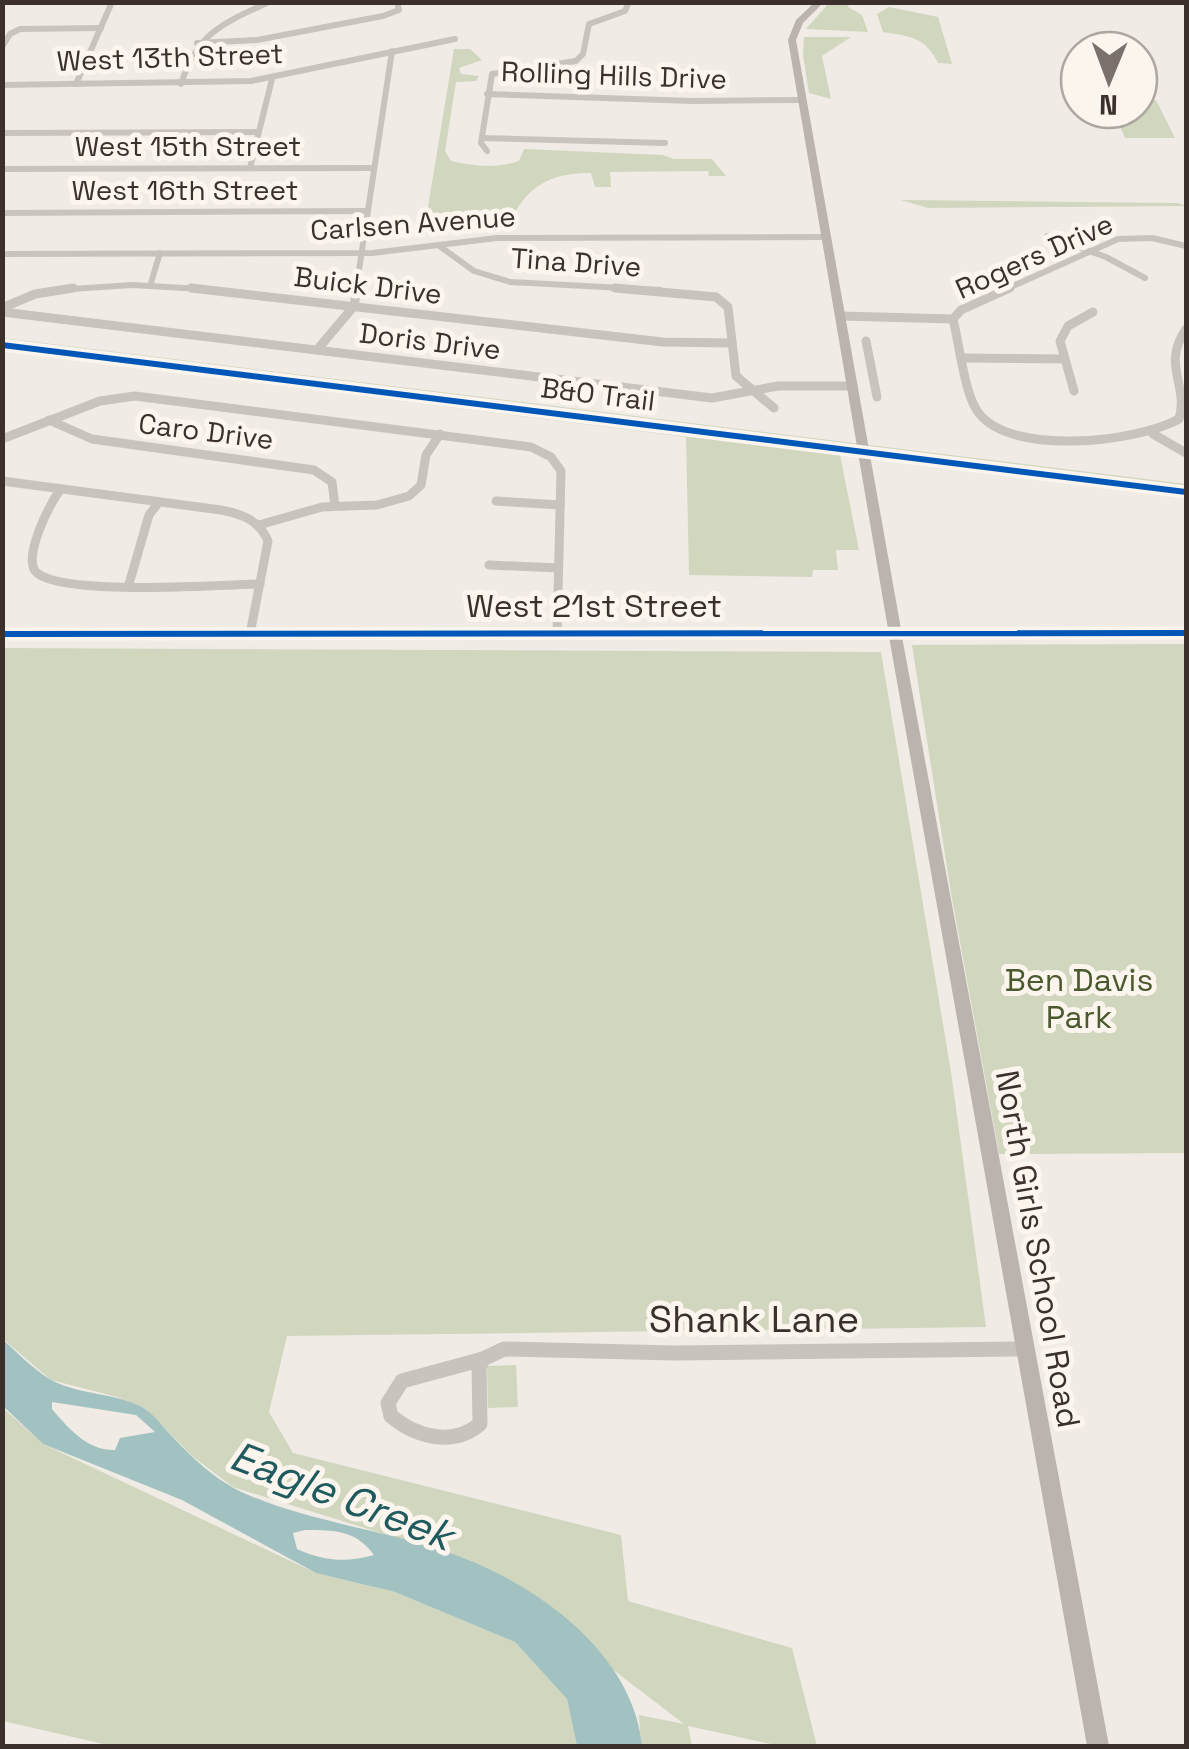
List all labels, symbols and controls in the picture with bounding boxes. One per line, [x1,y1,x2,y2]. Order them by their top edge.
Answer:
north arrow [1059,30,1159,130]
street label: West 13th Street [56,35,284,79]
street label: Rolling Hills Drive [501,53,727,97]
text: N [1099,87,1118,123]
street label: West 15th Street [75,128,301,164]
street label: West 16th Street [72,172,298,208]
street label: Carlsen Avenue [309,198,517,248]
street label: Rogers Drive [950,205,1118,307]
street label: Tina Drive [510,239,642,285]
street label: Buick Drive [292,258,444,312]
street label: Doris Drive [357,314,503,368]
street label: B&O Trail [539,369,657,419]
street label: Caro Drive [136,405,276,457]
street label: West 21st Street [466,586,722,626]
park label: Ben Davis Park [1005,960,1153,1037]
street label: North Girls School Road [987,1067,1089,1431]
street label: Shank Lane [649,1295,859,1343]
water label: Eagle Creek [223,1429,465,1564]

